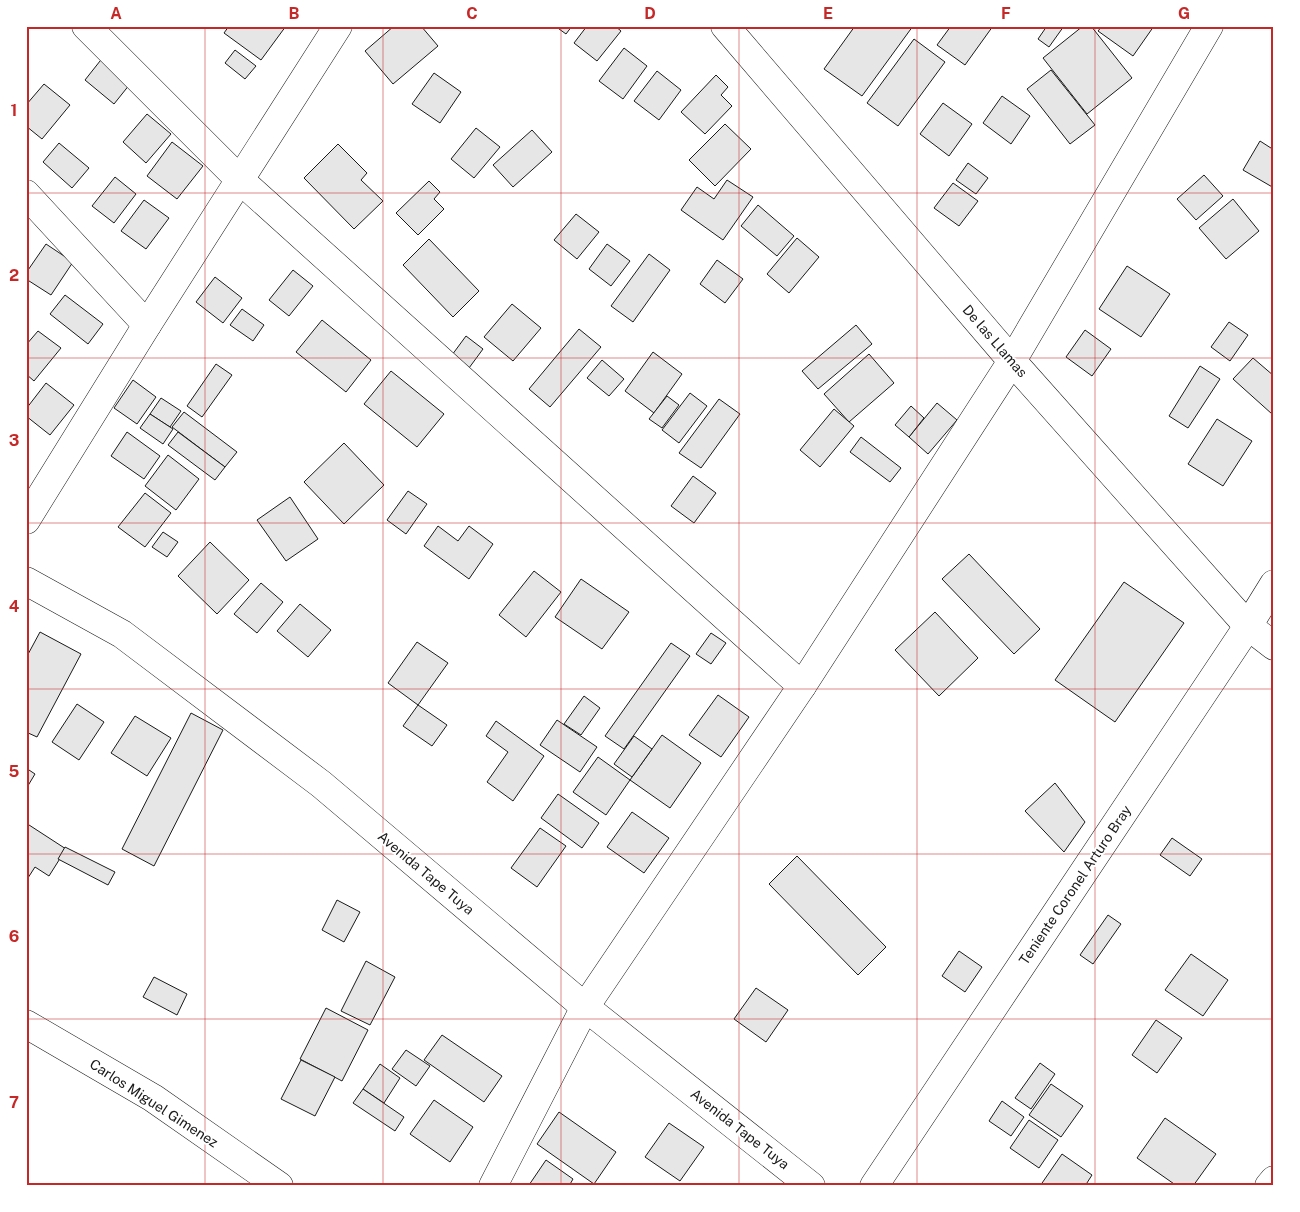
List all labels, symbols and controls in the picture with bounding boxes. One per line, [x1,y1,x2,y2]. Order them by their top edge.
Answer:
text: A [110,4,122,23]
text: B [289,4,300,23]
text: C [466,4,478,23]
text: D [644,4,656,23]
text: E [823,4,833,23]
text: F [1001,4,1011,23]
text: G [1178,4,1190,23]
text: 1 [11,101,17,120]
text: 2 [9,266,19,285]
street label: De las Llamas [959,302,1031,380]
text: 3 [9,431,19,450]
text: 4 [9,597,20,616]
text: 5 [9,762,20,781]
street label: Teniente Coronel Arturo Bray [1016,802,1135,968]
street label: Avenida Tape Tuya [375,828,477,918]
text: 6 [9,927,19,946]
street label: Carlos Miguel Gimenez [87,1056,221,1151]
street label: Avenida Tape Tuya [688,1086,792,1172]
text: 7 [9,1093,19,1112]

